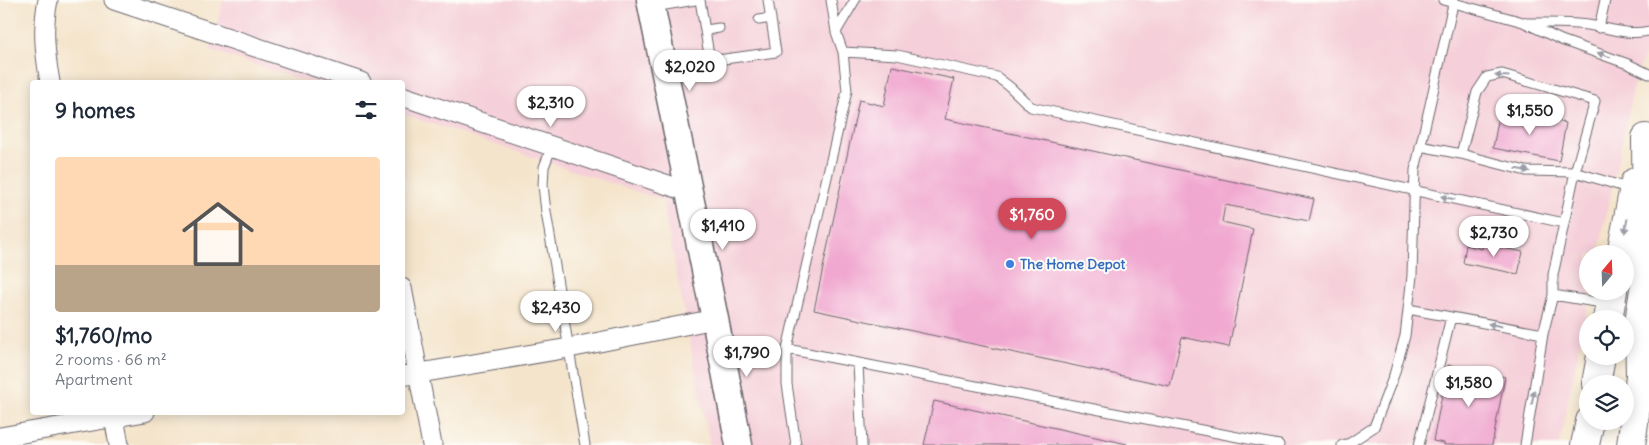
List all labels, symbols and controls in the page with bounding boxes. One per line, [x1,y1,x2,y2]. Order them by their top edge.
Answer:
pin: $2,020 [649,49,731,92]
one-way arrow [1596,51,1611,59]
text: $2,020 [665,56,715,76]
one-way arrow [1494,71,1510,79]
pin: $2,310 [510,86,592,128]
text: $2,310 [528,92,574,112]
pin: $1,550 [1489,94,1571,136]
icon: filters [352,96,380,124]
text: 9 homes [55,97,135,124]
text: $1,550 [1506,100,1554,120]
one-way arrow [1515,166,1531,174]
icon: home [173,189,263,279]
one-way arrow [1441,194,1456,202]
pin: $1,760 [991,198,1073,240]
text: $1,760 [1009,204,1055,224]
pin: $1,410 [682,208,764,251]
text: $1,410 [701,215,745,235]
pin: $2,730 [1453,216,1535,258]
one-way arrow [1622,218,1630,234]
text: $2,730 [1470,222,1518,242]
north arrow [1579,245,1634,300]
map controls [1579,245,1634,430]
place label: The Home Depot [1020,255,1126,273]
marker: The Home Depot [1004,258,1016,270]
pin: $2,430 [515,290,597,333]
text: $2,430 [531,297,581,317]
button: locate [1579,310,1634,365]
one-way arrow [1487,320,1503,328]
text: $1,760/mo [55,322,152,349]
pin: $1,790 [706,336,788,378]
text: $1,790 [724,342,770,362]
text: 2 rooms · 66 m² [55,349,167,369]
pin: $1,580 [1428,366,1510,408]
text: Apartment [55,369,133,389]
text: $1,580 [1445,372,1493,392]
button: layers [1579,375,1634,430]
one-way arrow [1529,388,1537,404]

